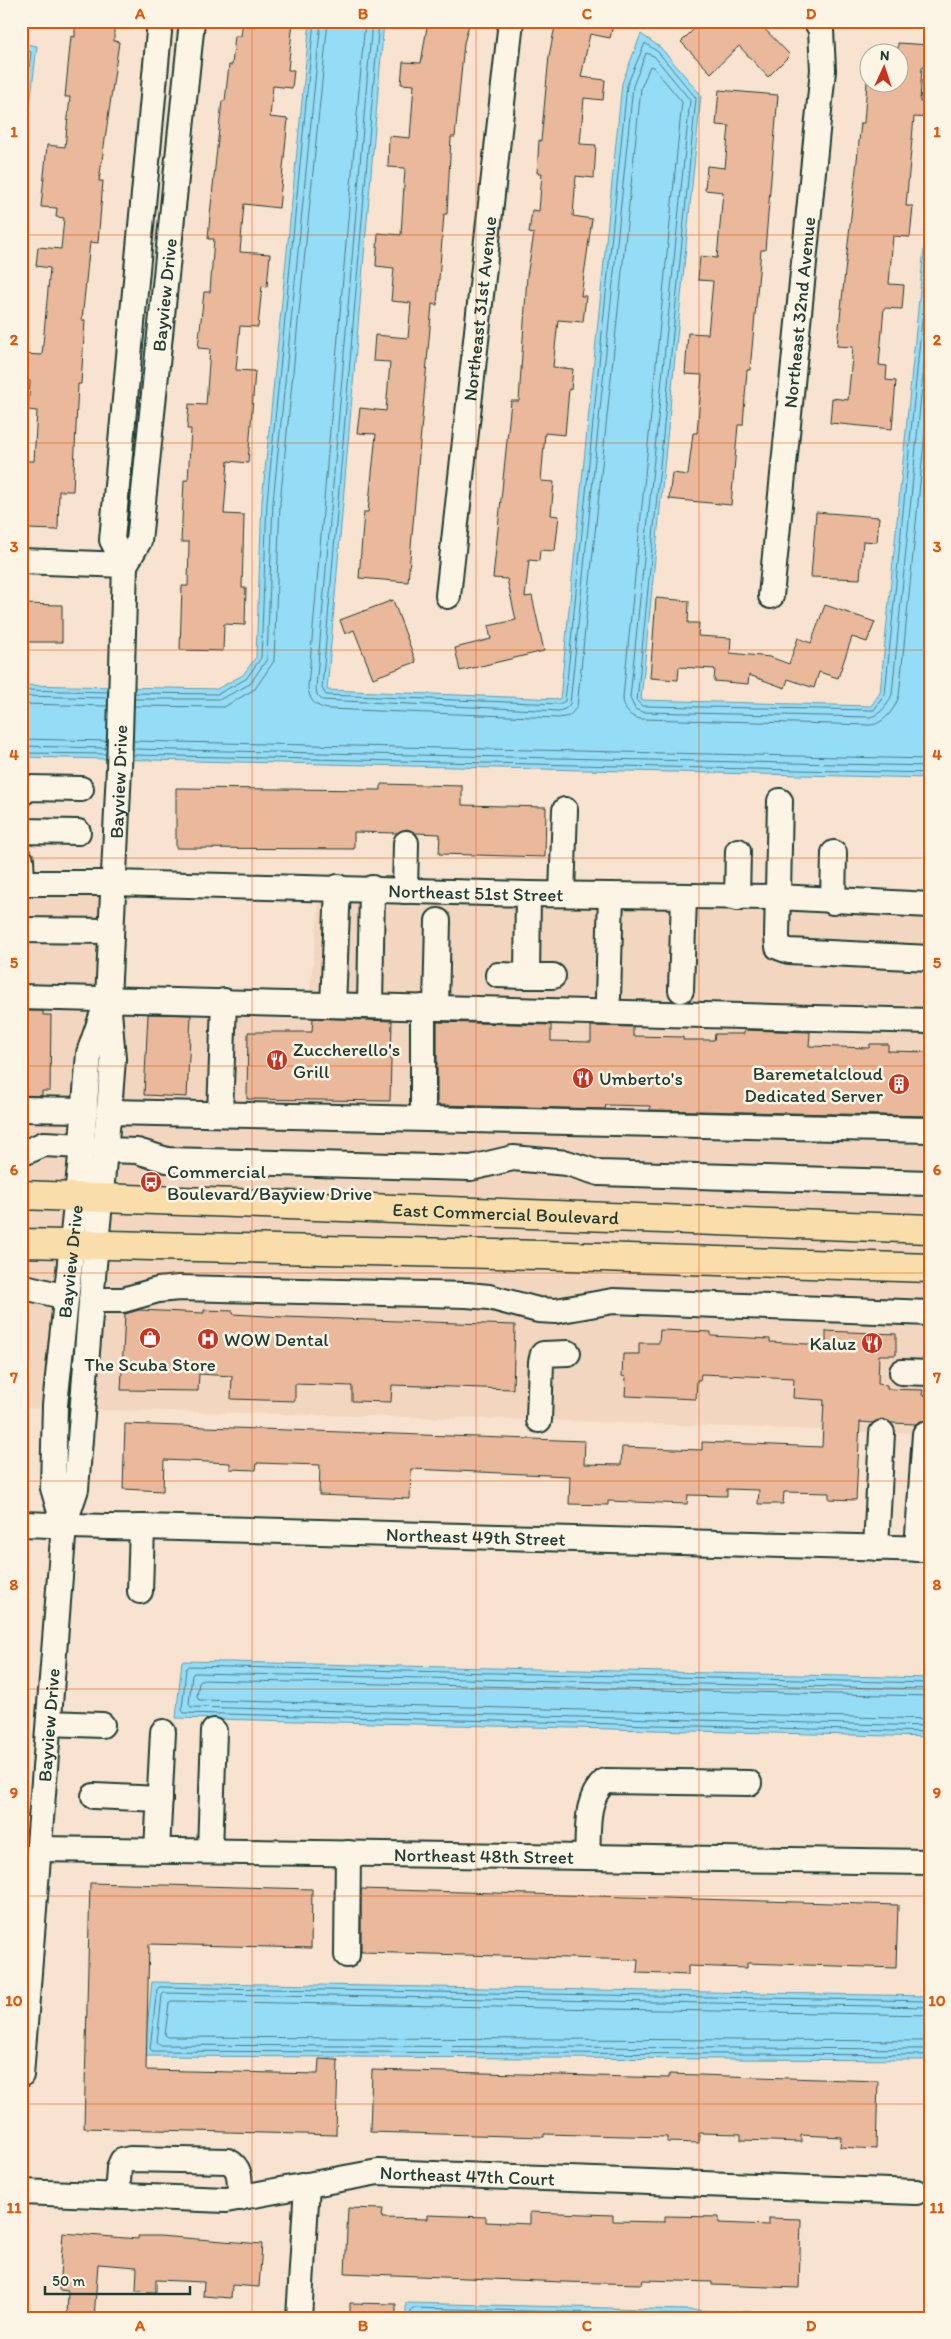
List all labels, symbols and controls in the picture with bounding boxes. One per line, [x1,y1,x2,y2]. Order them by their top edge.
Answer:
text: A [134,4,146,23]
text: B [358,4,369,23]
text: C [582,4,593,23]
text: D [806,4,817,23]
north arrow [858,42,908,92]
text: N [879,47,890,64]
text: 1 [10,122,18,141]
text: 1 [933,122,941,141]
street label: Northeast 31st Avenue [458,215,502,402]
street label: Northeast 32nd Avenue [779,216,820,409]
street label: Bayview Drive [147,237,182,353]
text: 2 [10,330,19,349]
text: 2 [933,330,942,349]
text: 3 [10,537,19,556]
text: 3 [933,537,942,556]
street label: Bayview Drive [105,724,132,839]
text: 4 [9,745,19,764]
text: 4 [932,745,942,764]
street label: Northeast 51st Street [388,879,564,906]
text: 5 [10,953,19,972]
text: 5 [933,953,942,972]
place label: Zuccherello's Grill [293,1038,400,1083]
restaurant icon: Zuccherello's Grill [265,1048,289,1072]
place label: Baremetalcloud Dedicated Server [744,1062,884,1107]
restaurant icon: Umberto's [571,1066,595,1090]
place label: Umberto's [599,1067,683,1090]
building icon: Baremetalcloud Dedicated Server [887,1072,911,1096]
text: 6 [10,1160,19,1179]
place label: Commercial Boulevard/Bayview Drive [167,1160,372,1205]
text: 6 [933,1160,942,1179]
bus stop icon: Commercial Boulevard/Bayview Drive [139,1170,163,1194]
street label: East Commercial Boulevard [392,1198,619,1229]
street label: Bayview Drive [53,1204,88,1319]
shop icon: The Scuba Store [138,1326,162,1350]
hospital icon: WOW Dental [196,1327,220,1351]
place label: WOW Dental [224,1328,329,1351]
restaurant icon: Kaluz [860,1331,884,1355]
place label: Kaluz [810,1332,856,1355]
place label: The Scuba Store [84,1353,216,1376]
text: 7 [9,1368,18,1387]
text: 7 [932,1368,941,1387]
street label: Northeast 49th Street [386,1523,566,1551]
text: 8 [10,1575,19,1594]
text: 8 [933,1575,942,1594]
street label: Bayview Drive [33,1667,65,1783]
text: 9 [10,1783,18,1802]
text: 9 [933,1783,941,1802]
street label: Northeast 48th Street [394,1843,574,1869]
text: 10 [5,1991,23,2010]
text: 10 [928,1991,946,2010]
street label: Northeast 47th Court [379,2161,555,2191]
text: 11 [7,2198,22,2217]
text: 11 [930,2198,945,2217]
scale bar [45,2264,190,2296]
text: 50 m [52,2272,85,2290]
text: A [134,2316,146,2335]
text: B [358,2316,369,2335]
text: C [582,2316,593,2335]
text: D [806,2316,817,2335]

